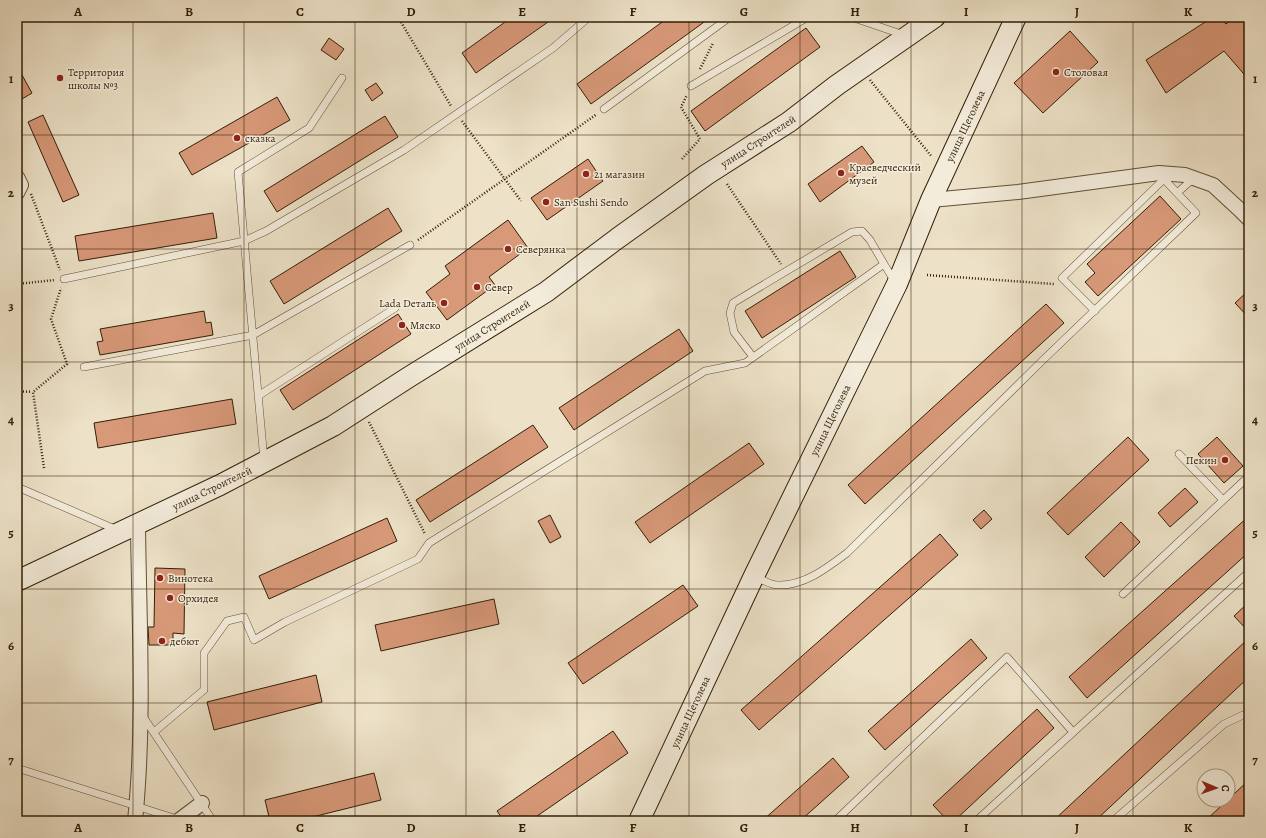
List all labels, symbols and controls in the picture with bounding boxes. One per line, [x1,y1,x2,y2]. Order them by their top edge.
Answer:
text: A [73,3,83,20]
text: B [185,3,193,20]
text: C [296,3,304,20]
text: D [406,3,416,20]
text: E [518,3,526,20]
text: F [630,3,637,20]
text: G [740,3,748,20]
text: H [850,3,860,20]
text: I [964,3,969,20]
text: J [1075,3,1079,20]
text: K [1184,3,1193,20]
place label: Территория школы №3 [68,65,124,93]
place label: Столовая [1064,65,1108,80]
marker: Столовая [1051,67,1061,77]
text: 1 [9,70,14,87]
text: 1 [1253,70,1258,87]
marker: Территория школы №3 [55,73,65,83]
street label: улица Щеголева [942,87,989,165]
street label: улица Строителей [717,112,799,172]
place label: сказка [245,131,277,146]
marker: сказка [232,133,242,143]
place label: Краеведческий музей [849,160,921,188]
place label: 21 магазин [594,167,645,182]
marker: Краеведческий музей [836,168,846,178]
marker: 21 магазин [581,169,591,179]
text: 2 [8,184,15,201]
text: 2 [1252,184,1259,201]
place label: San Sushi Sendo [554,195,629,210]
marker: San Sushi Sendo [541,197,551,207]
place label: Северянка [516,242,567,257]
marker: Северянка [503,244,513,254]
place label: Север [485,280,513,295]
marker: Север [472,282,482,292]
place label: Lada Dеталь [379,296,436,311]
street label: улица Строителей [451,296,533,355]
text: 3 [8,297,14,314]
text: 3 [1252,297,1258,314]
marker: Lada Dеталь [439,298,449,308]
place label: Мяско [410,318,441,333]
marker: Мяско [397,320,407,330]
street label: улица Щеголева [806,381,855,459]
text: 4 [8,411,14,428]
text: 4 [1252,411,1258,428]
place label: Пекин [1186,453,1217,468]
marker: Пекин [1220,455,1230,465]
street label: улица Строителей [169,463,254,515]
text: 5 [8,524,14,541]
text: 5 [1252,524,1258,541]
place label: Винотека [168,571,214,586]
marker: Винотека [155,573,165,583]
place label: Орхидея [178,591,219,606]
marker: Орхидея [165,593,175,603]
place label: дебют [169,634,199,649]
marker: дебют [157,636,167,646]
text: 6 [8,637,14,654]
text: 6 [1252,637,1258,654]
street label: улица Щеголева [667,673,714,751]
text: 7 [8,751,14,768]
text: 7 [1252,751,1258,768]
north arrow [1196,768,1236,808]
text: С [1218,785,1233,792]
text: A [73,819,83,836]
text: B [185,819,193,836]
text: C [296,819,304,836]
text: D [406,819,416,836]
text: E [518,819,526,836]
text: F [630,819,637,836]
text: G [740,819,748,836]
text: H [850,819,860,836]
text: I [964,819,969,836]
text: J [1075,819,1079,836]
text: K [1184,819,1193,836]

